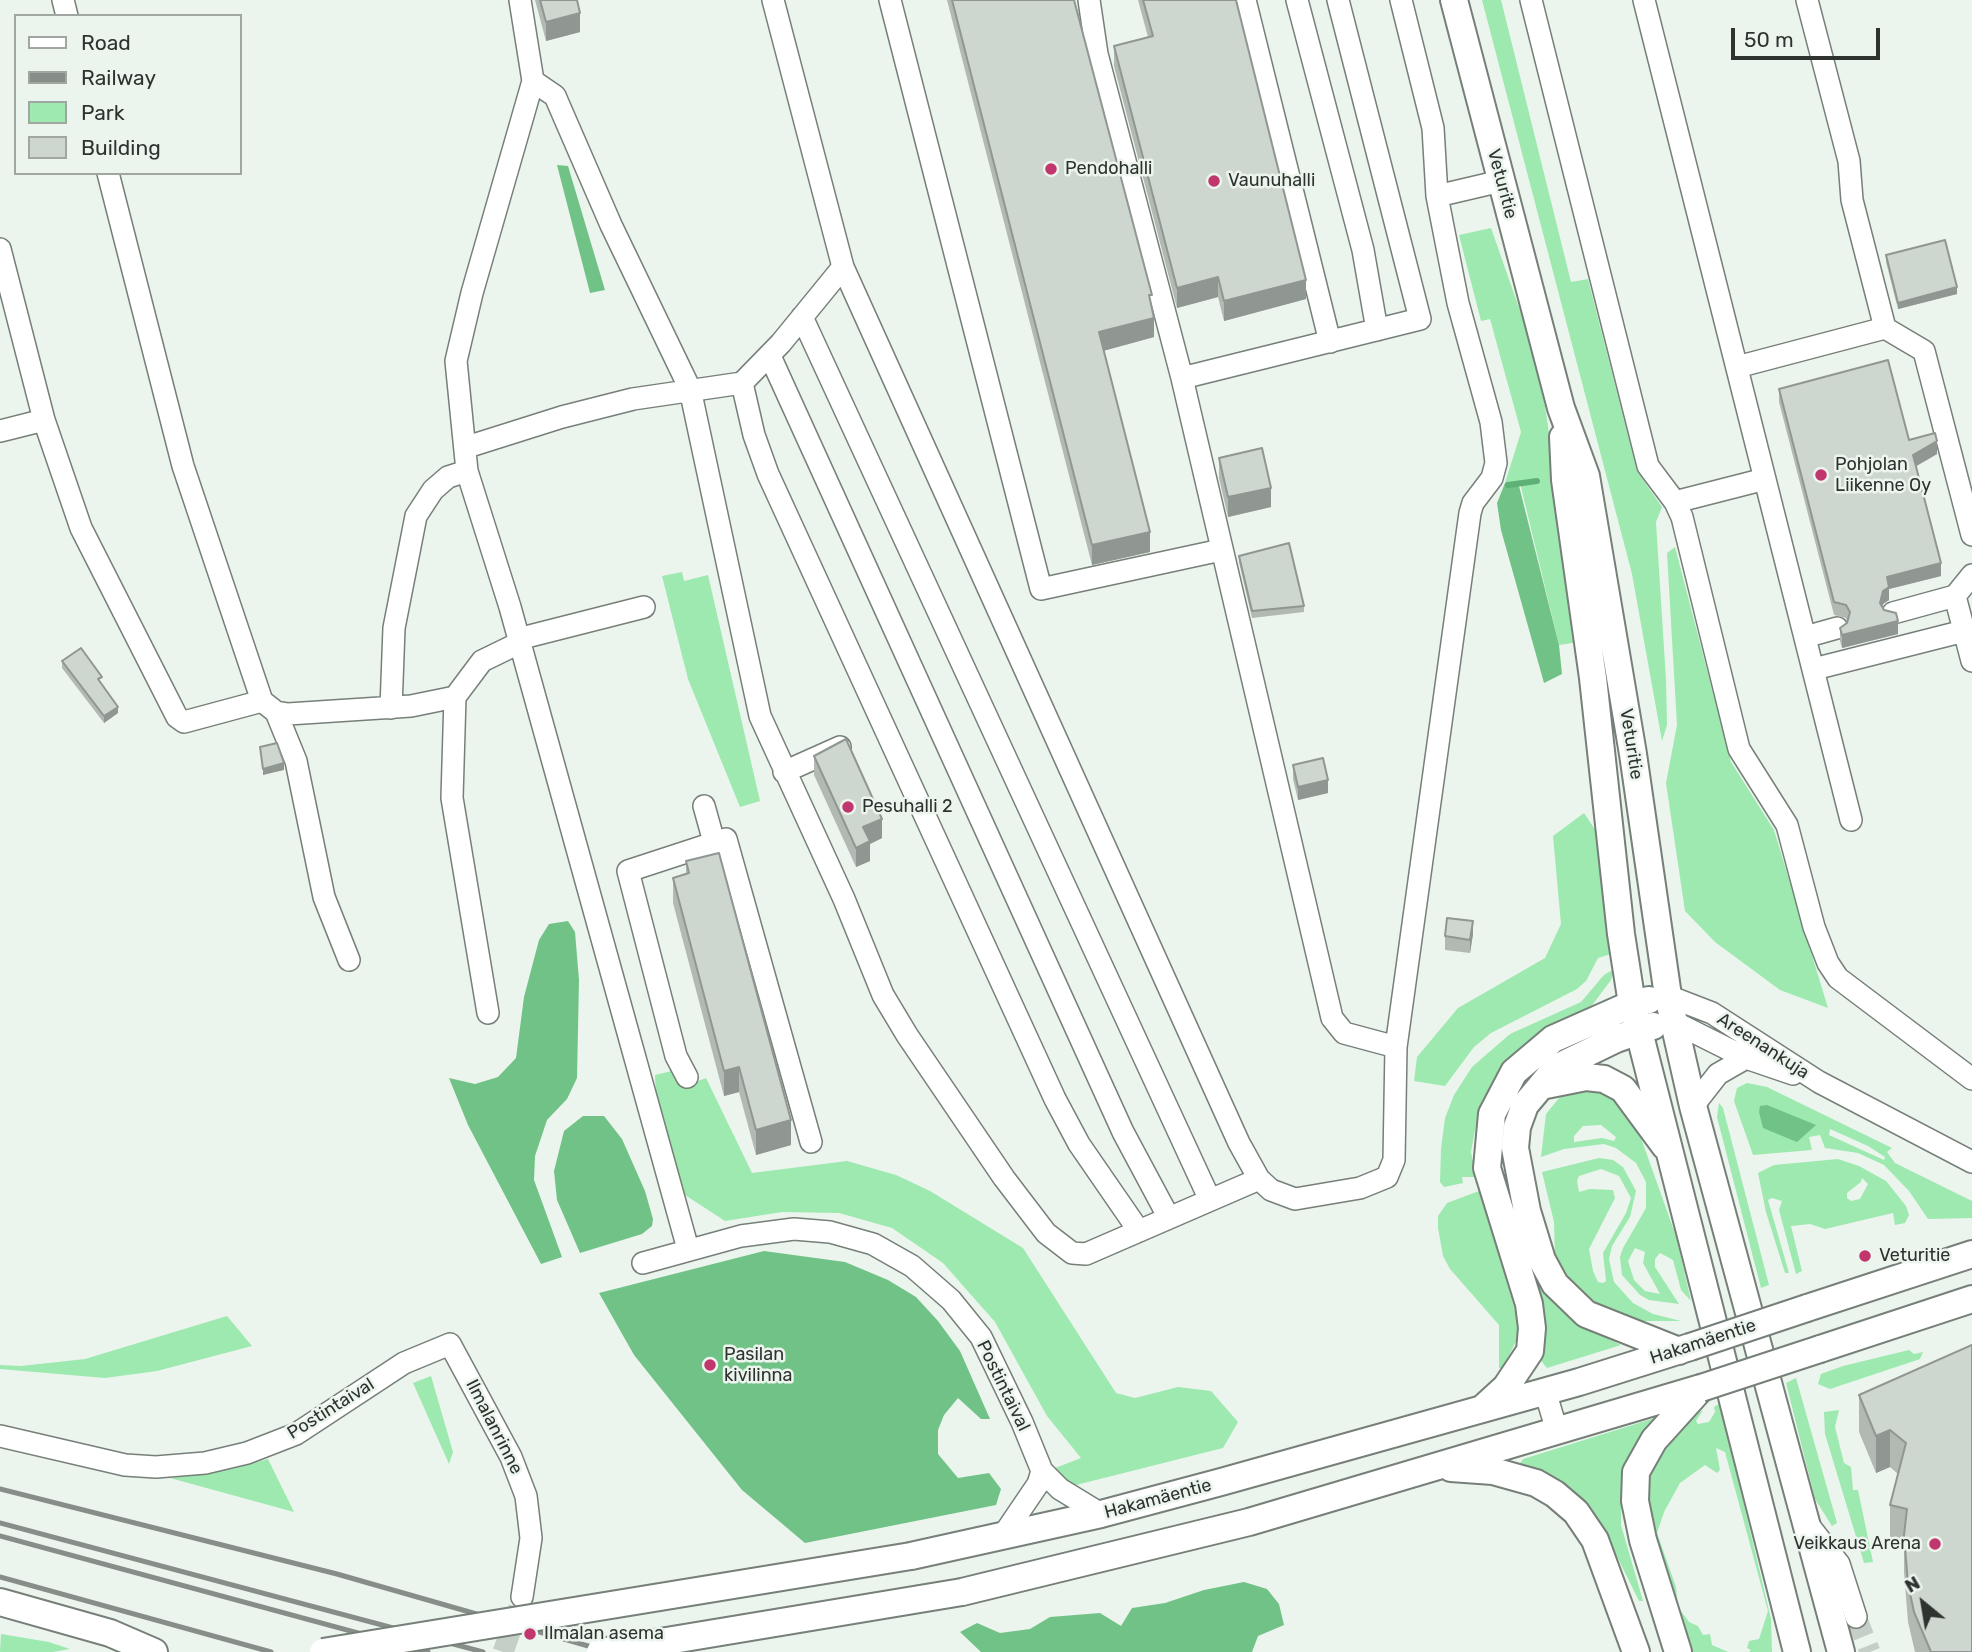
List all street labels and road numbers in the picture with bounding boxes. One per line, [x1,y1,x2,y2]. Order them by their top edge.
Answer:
street label: Veturitie [1482,147,1522,221]
street label: Veturitie [1615,707,1647,781]
street label: Areenankuja [1713,1008,1813,1084]
street label: Hakamäentie [1647,1315,1759,1369]
street label: Postintaival [972,1337,1034,1435]
street label: Postintaival [284,1374,378,1444]
street label: Ilmalanrinne [461,1376,527,1478]
street label: Hakamäentie [1102,1474,1214,1524]

